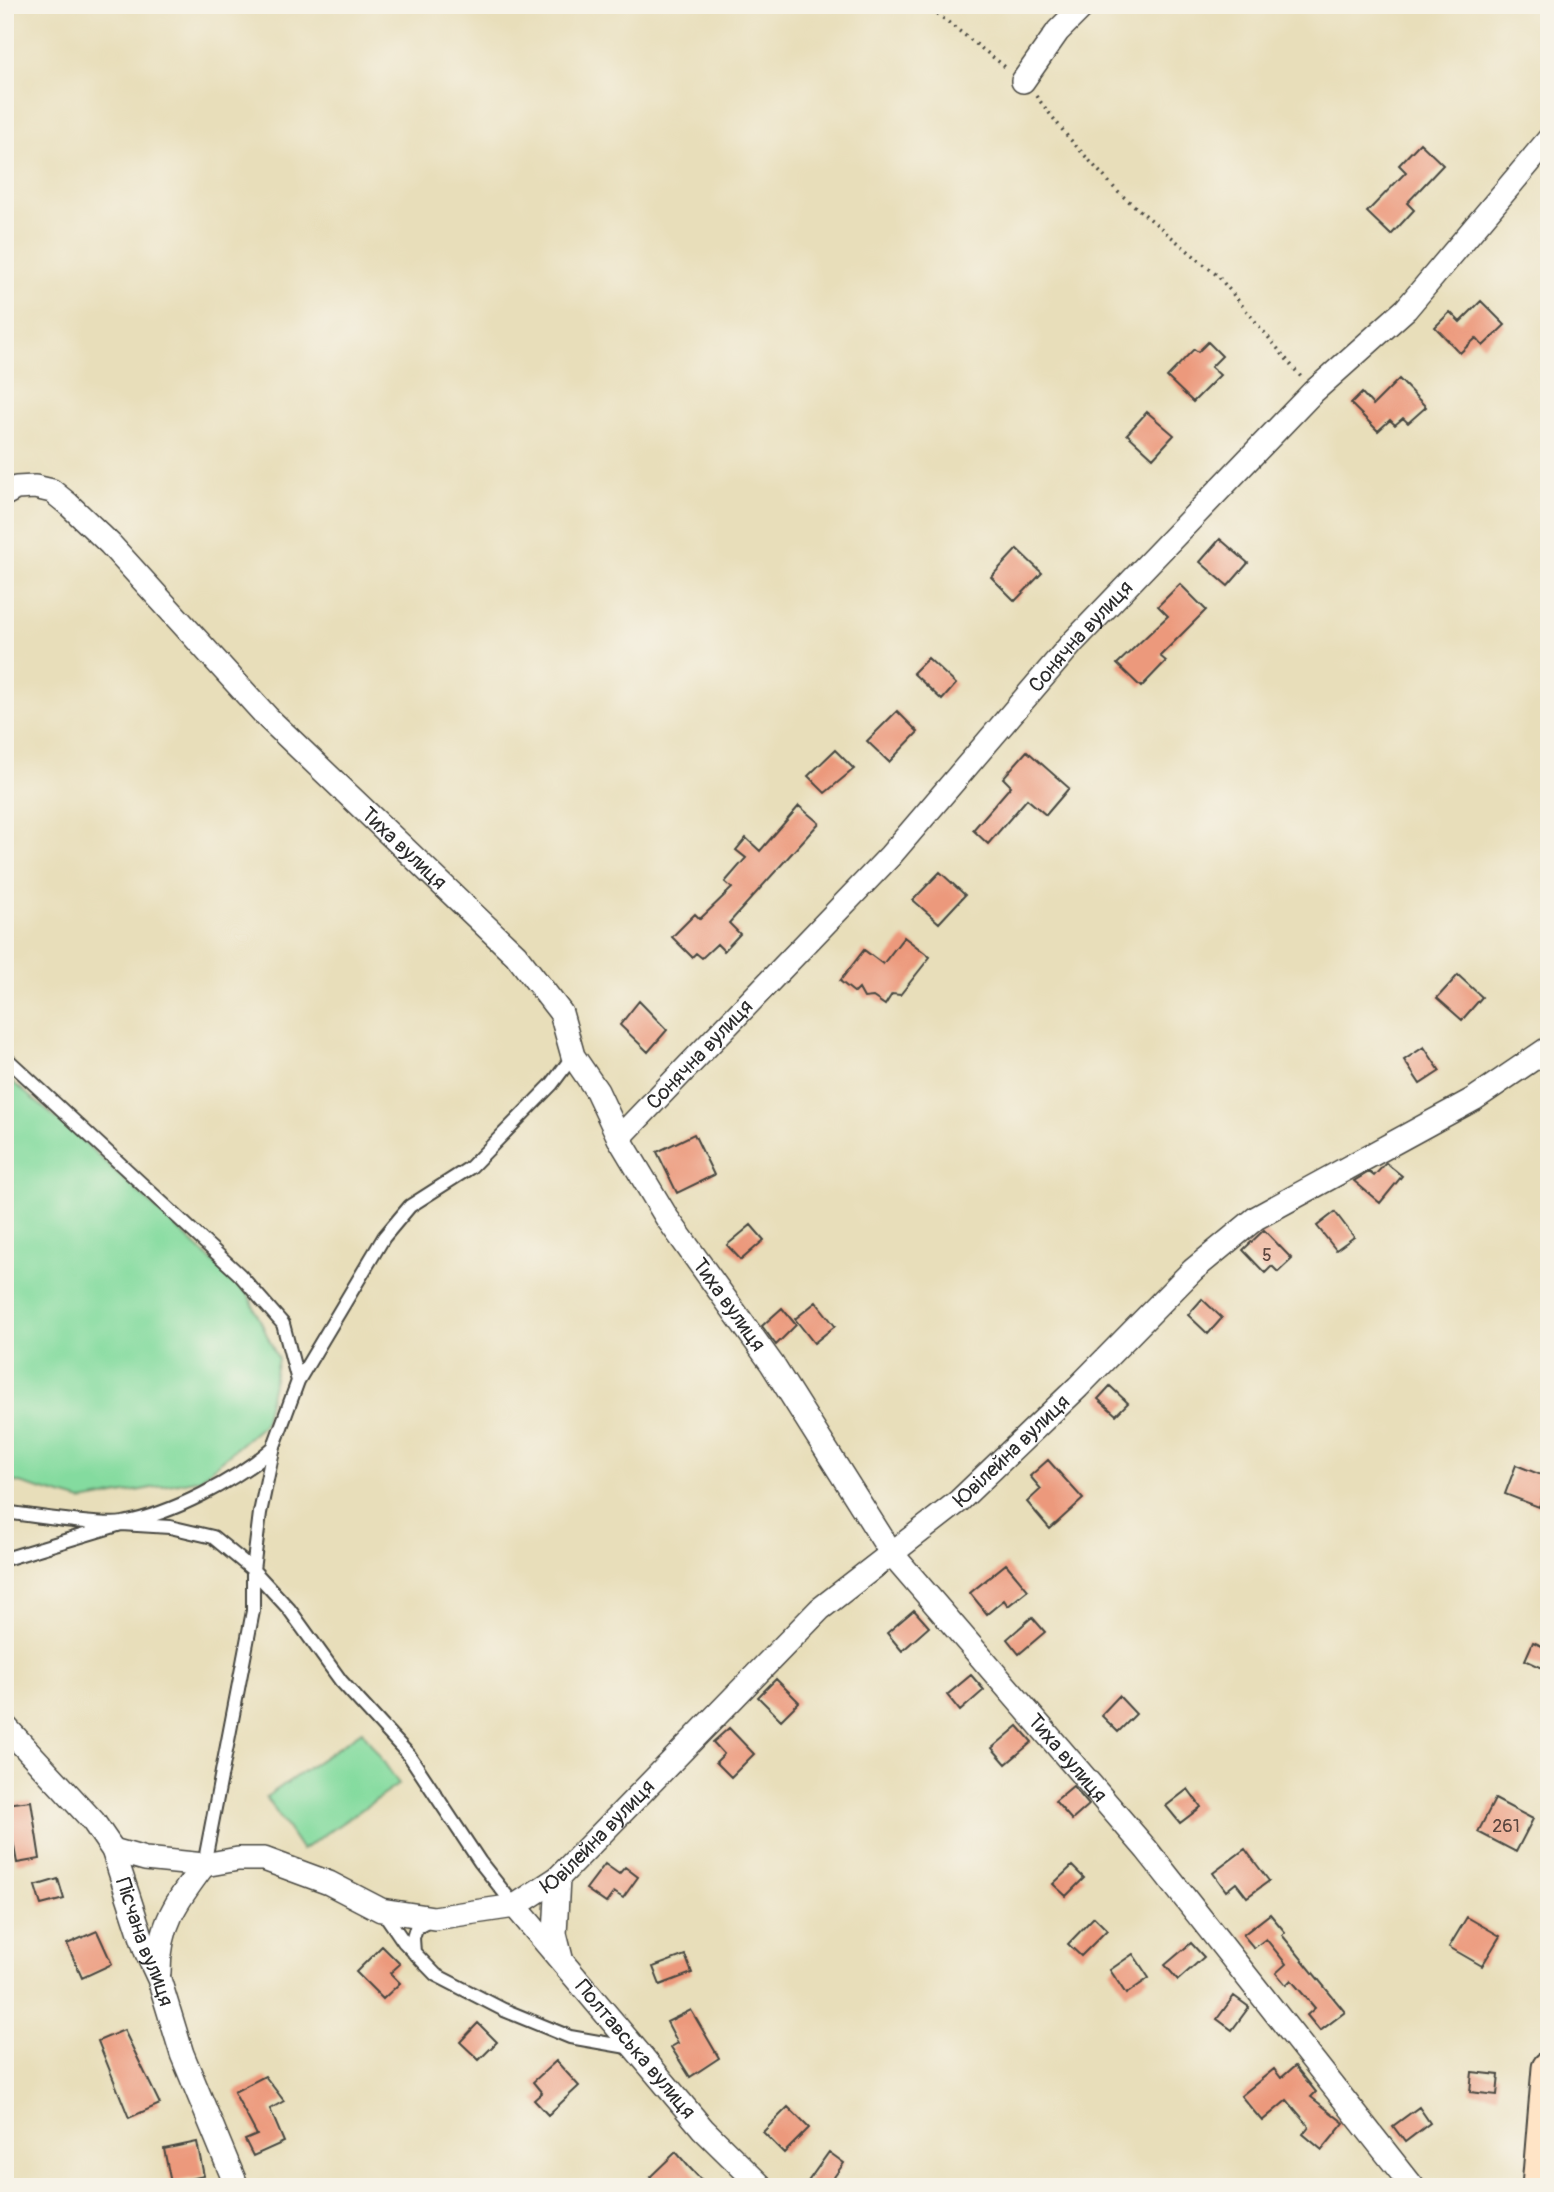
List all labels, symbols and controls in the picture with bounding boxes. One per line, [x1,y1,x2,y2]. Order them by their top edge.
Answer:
street label: Сонячна вулиця [1023,575,1139,698]
street label: Тиха вулиця [355,801,452,896]
street label: Сонячна вулиця [641,994,759,1116]
house number: 5 [1262,1244,1272,1267]
street label: Тиха вулиця [686,1253,772,1357]
street label: Ювілейна вулиця [948,1389,1076,1513]
street label: Тиха вулиця [1022,1708,1113,1808]
street label: Ювілейна вулиця [536,1774,661,1900]
house number: 261 [1492,1815,1520,1838]
street label: Пісчана вулиця [109,1874,180,2010]
street label: Полтавська вулиця [569,1974,702,2124]

